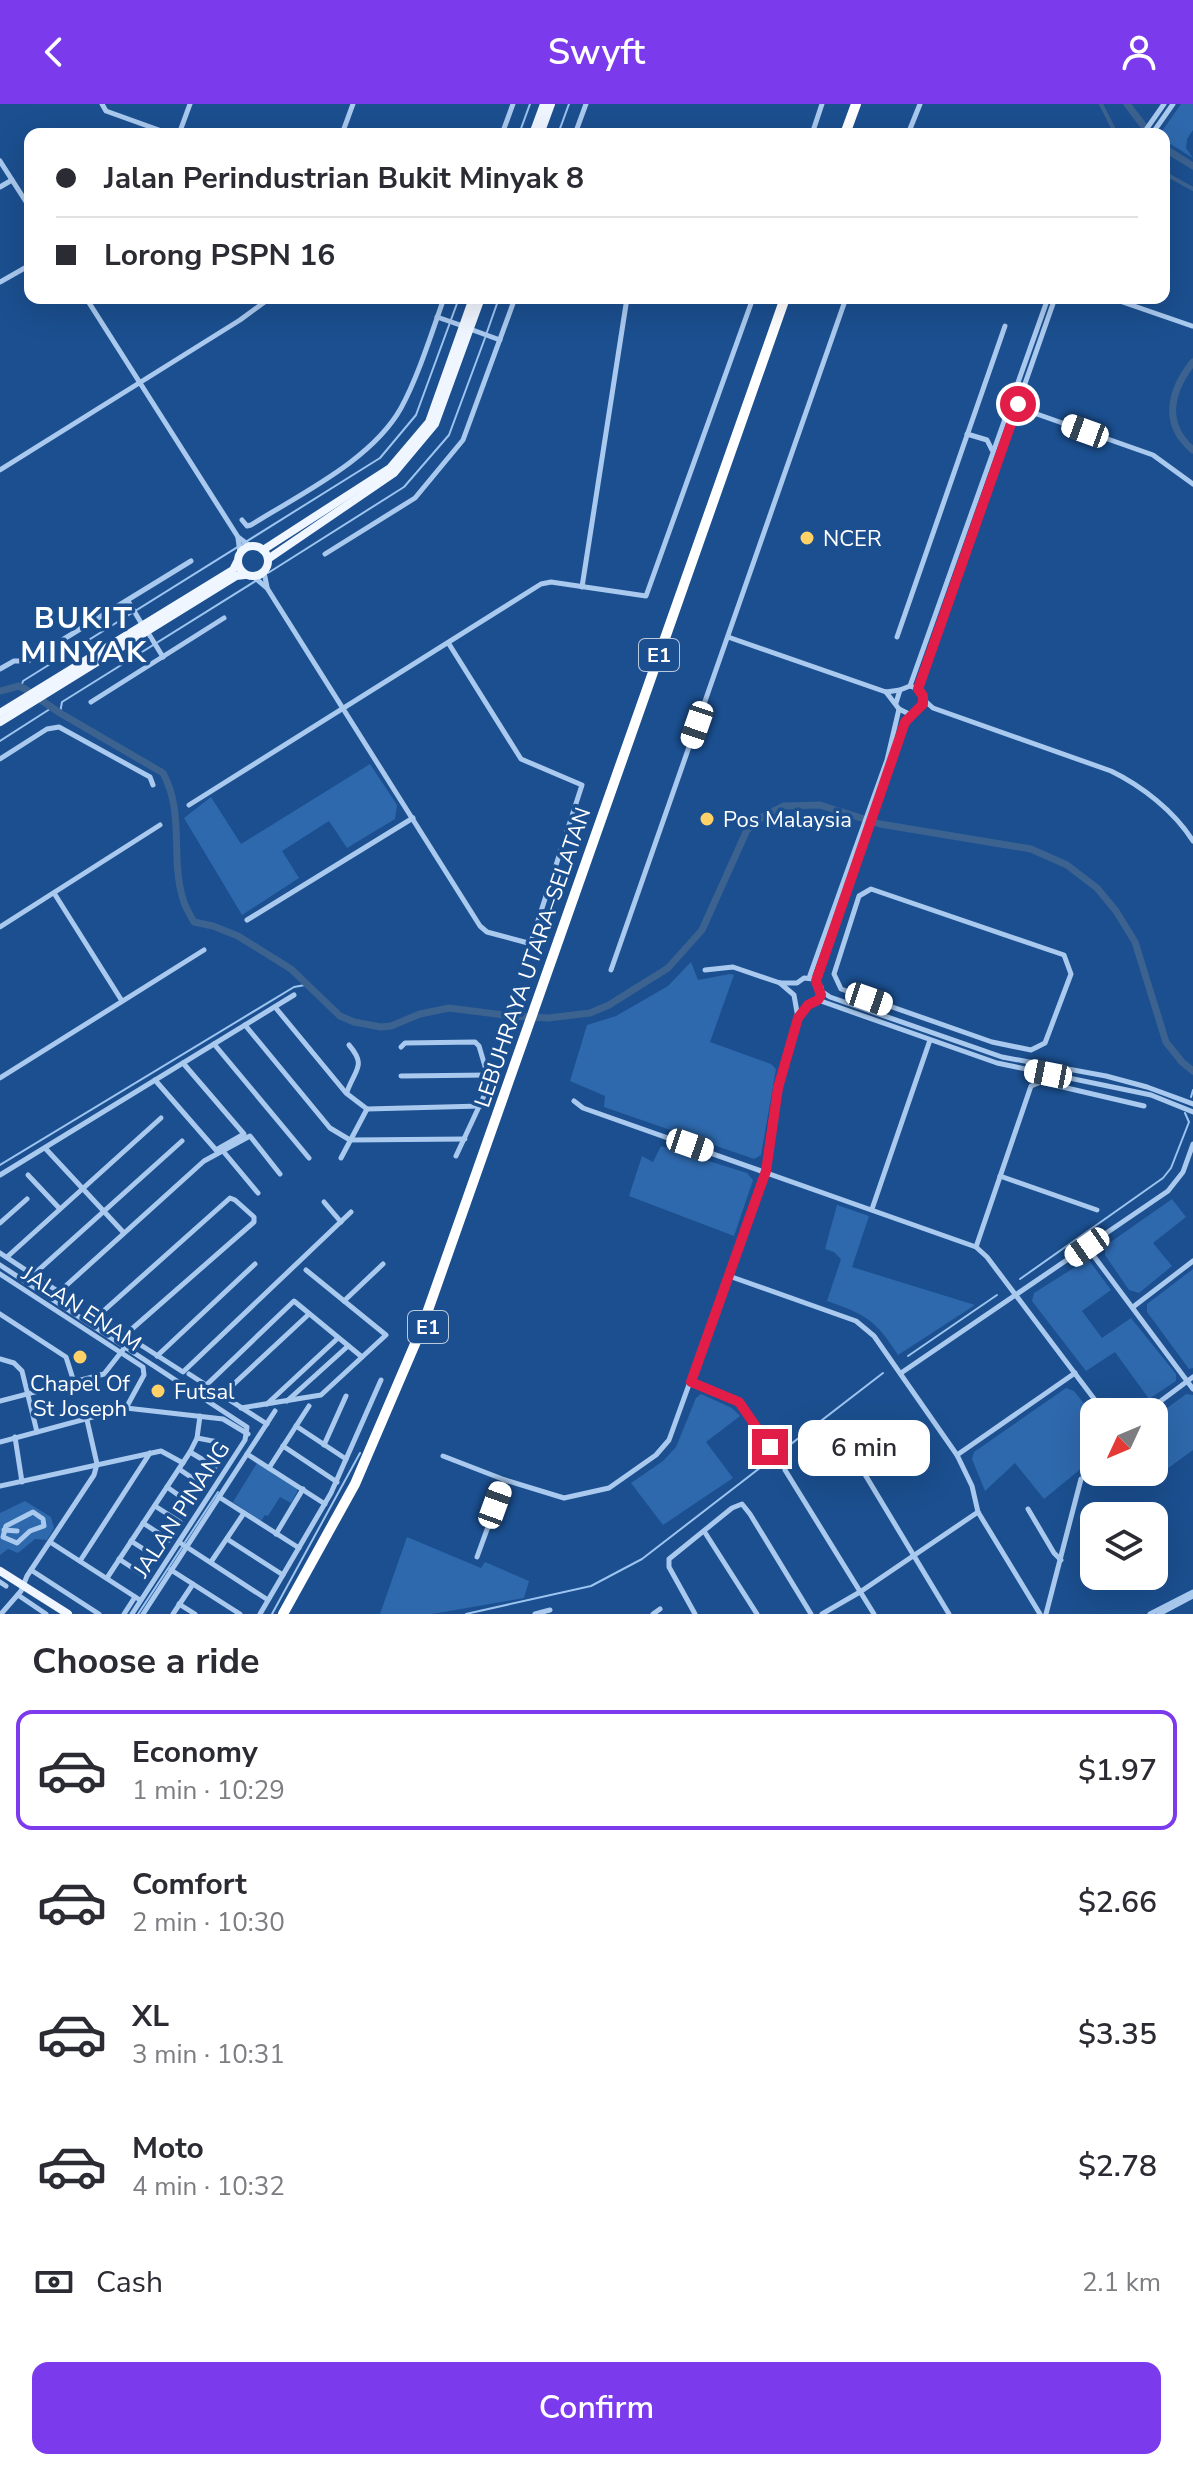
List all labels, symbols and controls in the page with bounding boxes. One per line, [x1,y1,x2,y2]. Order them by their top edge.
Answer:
text: Swyft [548,28,645,77]
icon: back [32,30,76,74]
icon: person [1117,30,1161,74]
text: Jalan Perindustrian Bukit Minyak 8 [104,158,584,199]
text: Lorong PSPN 16 [104,235,335,276]
route start [1000,386,1036,422]
car [1058,412,1112,450]
place label: NCER [823,524,882,554]
marker: NCER [798,529,816,547]
district label: BUKIT MINYAK [20,598,148,673]
road number: E1 [639,639,679,671]
car [678,698,716,752]
street label: LEBUHRAYA UTARA–SELATAN [467,803,598,1111]
place label: Pos Malaysia [723,805,852,835]
marker: Pos Malaysia [698,810,716,828]
car [842,980,896,1018]
car [1022,1058,1074,1090]
car [663,1126,717,1164]
car [1060,1223,1114,1271]
street label: JALAN ENAM [15,1259,147,1359]
road number: E1 [408,1311,448,1343]
marker: Chapel Of St Joseph [71,1348,89,1366]
place label: Chapel Of St Joseph [30,1369,131,1424]
place label: Futsal [174,1377,235,1407]
marker: Futsal [149,1382,167,1400]
north arrow [1080,1398,1168,1486]
map controls [1080,1398,1168,1590]
callout: 6 min [798,1419,930,1475]
route end [752,1429,788,1465]
text: 6 min [831,1430,897,1465]
street label: JALAN PINANG [126,1436,237,1584]
car [476,1478,514,1532]
button: layers [1080,1502,1168,1590]
text: Choose a ride [32,1637,260,1686]
text: Economy [132,1732,258,1773]
icon: car [36,1734,108,1806]
text: $1.97 [1078,1750,1157,1791]
text: 1 min · 10:29 [132,1773,285,1808]
text: Comfort [132,1864,247,1905]
icon: car [36,1866,108,1938]
text: $2.66 [1078,1882,1157,1923]
text: 2 min · 10:30 [132,1905,285,1940]
text: XL [132,1996,169,2037]
icon: car [36,1998,108,2070]
text: $3.35 [1078,2014,1157,2055]
text: 3 min · 10:31 [132,2037,285,2072]
text: Moto [132,2128,204,2169]
icon: car [36,2130,108,2202]
text: $2.78 [1078,2146,1157,2187]
text: 4 min · 10:32 [132,2169,285,2204]
icon: cash [32,2260,76,2304]
text: Cash [96,2262,163,2303]
text: 2.1 km [1082,2265,1161,2300]
button: Confirm [32,2362,1161,2454]

